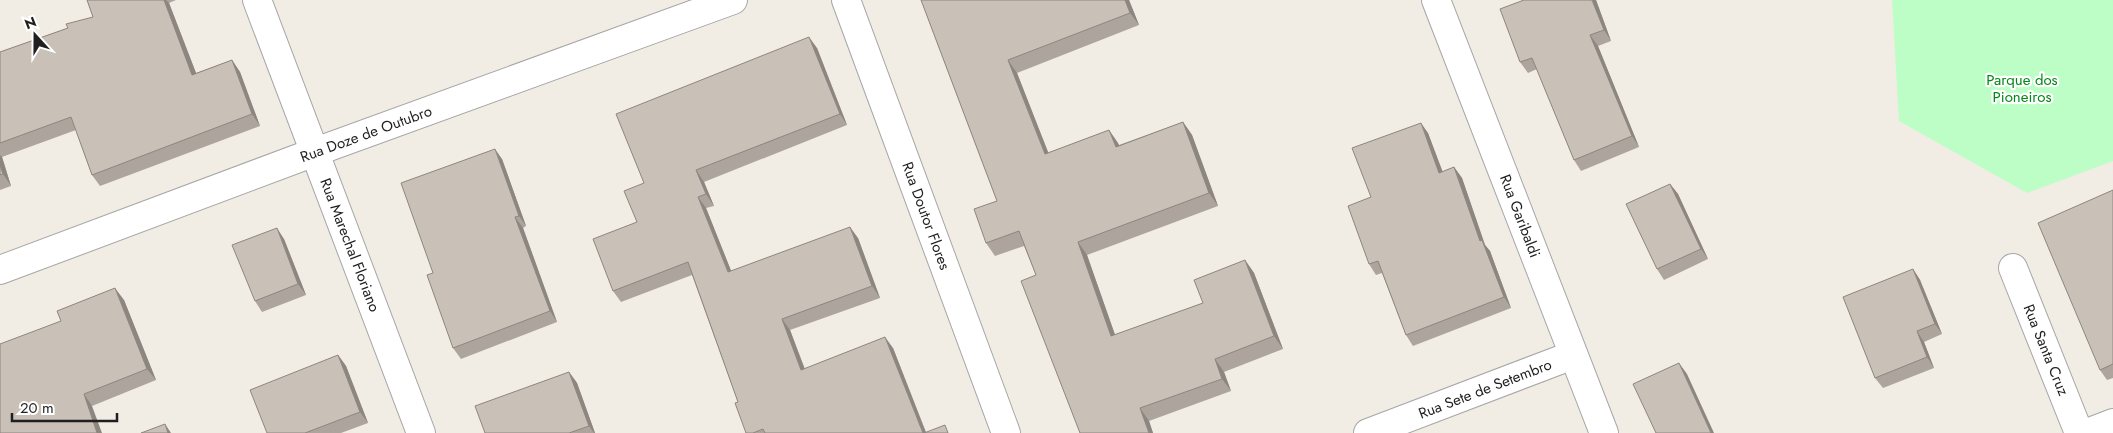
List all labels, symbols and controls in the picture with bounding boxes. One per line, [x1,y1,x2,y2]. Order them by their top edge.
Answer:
north arrow [10,10,60,60]
text: N [22,12,39,34]
park label: Parque dos Pioneiros [1986,69,2058,108]
street label: Rua Doze de Outubro [297,100,435,168]
street label: Rua Doutor Flores [896,159,956,273]
street label: Rua Garibaldi [1494,171,1546,261]
street label: Rua Marechal Floriano [314,175,386,315]
street label: Rua Santa Cruz [2018,301,2074,399]
street label: Rua Sete de Setembro [1415,353,1555,425]
scale bar [12,390,118,422]
text: 20 m [20,397,54,419]

